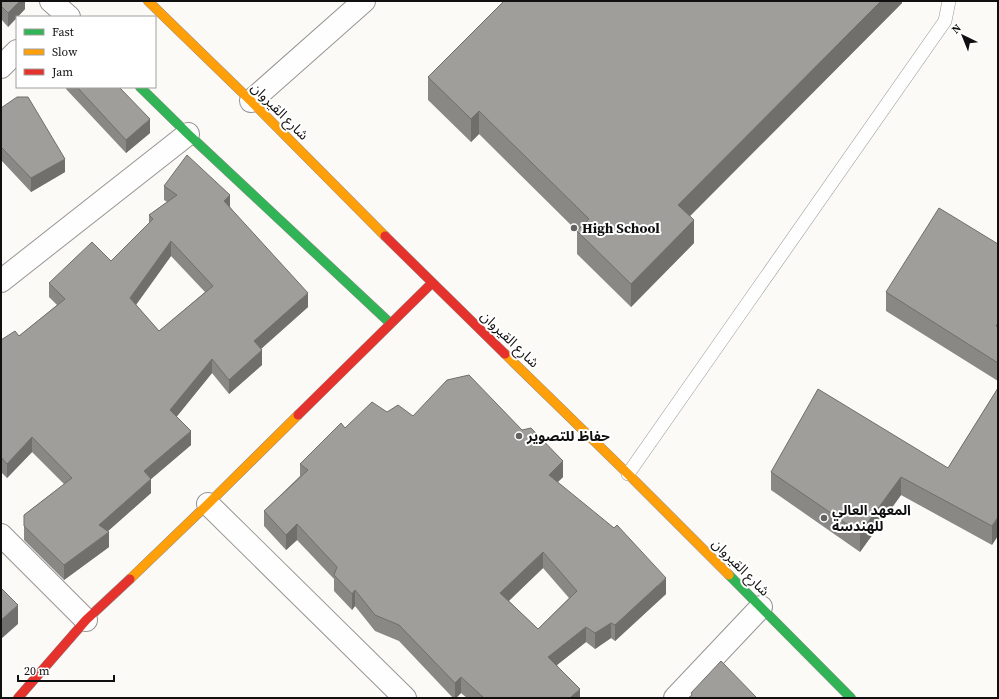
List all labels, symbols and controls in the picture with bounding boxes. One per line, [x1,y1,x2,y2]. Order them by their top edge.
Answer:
legend [16,16,156,88]
north arrow [943,16,983,56]
text: N [948,21,965,37]
text: Fast [52,24,74,40]
text: Slow [52,44,78,60]
text: Jam [51,64,73,80]
street label: شارع القيروان [246,78,313,145]
place label: High School [582,218,660,238]
marker: High School [569,223,579,233]
street label: شارع القيروان [476,306,544,373]
place label: حفاظ للتصوير [526,426,610,446]
marker: حفاظ للتصوير [514,431,524,441]
place label: المعهد العالي للهندسة [832,500,911,536]
marker: المعهد العالي للهندسة [819,513,829,523]
street label: شارع القيروان [707,534,774,601]
scale bar [18,657,114,683]
text: 20 m [24,663,50,679]

